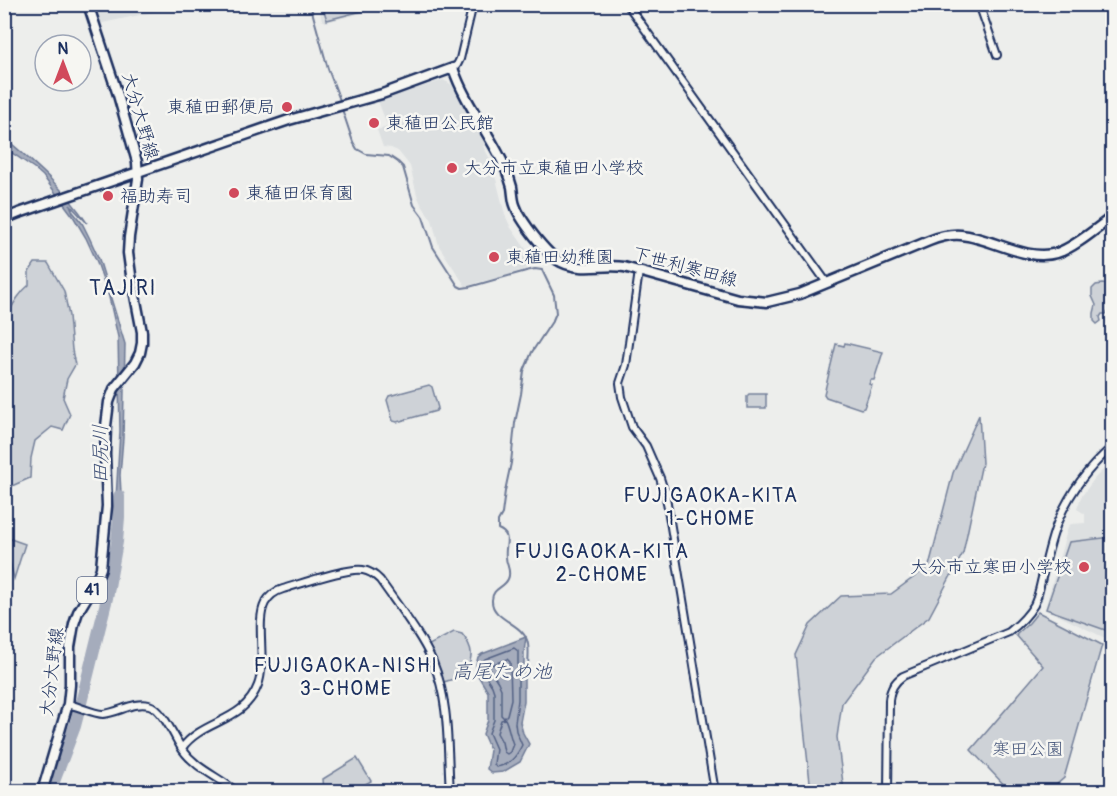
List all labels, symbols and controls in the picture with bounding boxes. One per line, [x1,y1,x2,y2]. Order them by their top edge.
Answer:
north arrow [33,33,93,93]
text: N [58,39,69,59]
street label: 大分大野線 [117,70,163,162]
place label: 東稙田郵便局 [167,96,275,119]
marker: 東稙田郵便局 [280,100,294,114]
place label: 東稙田公民館 [386,112,494,135]
marker: 東稙田公民館 [367,116,381,130]
place label: 大分市立東稙田小学校 [464,157,644,180]
marker: 大分市立東稙田小学校 [445,161,459,175]
place label: 東稙田保育園 [246,182,354,205]
place label: 福助寿司 [120,185,192,208]
marker: 東稙田保育園 [227,186,241,200]
marker: 福助寿司 [101,189,115,203]
street label: 下世利寒田線 [630,242,740,292]
place label: 東稙田幼稚園 [506,246,614,269]
marker: 東稙田幼稚園 [487,250,501,264]
district label: TAJIRI [89,275,157,302]
water label: 田尻川 [88,424,113,484]
district label: FUJIGAOKA-KITA 1-CHOME [623,483,799,531]
district label: FUJIGAOKA-KITA 2-CHOME [514,539,690,587]
place label: 大分市立寒田小学校 [910,556,1072,579]
marker: 大分市立寒田小学校 [1077,560,1091,574]
road number: 41 [77,577,107,603]
street label: 大分大野線 [35,626,69,718]
district label: FUJIGAOKA-NISHI 3-CHOME [254,653,438,701]
water label: 高尾ため池 [452,659,553,684]
park label: 寒田公園 [992,738,1064,761]

